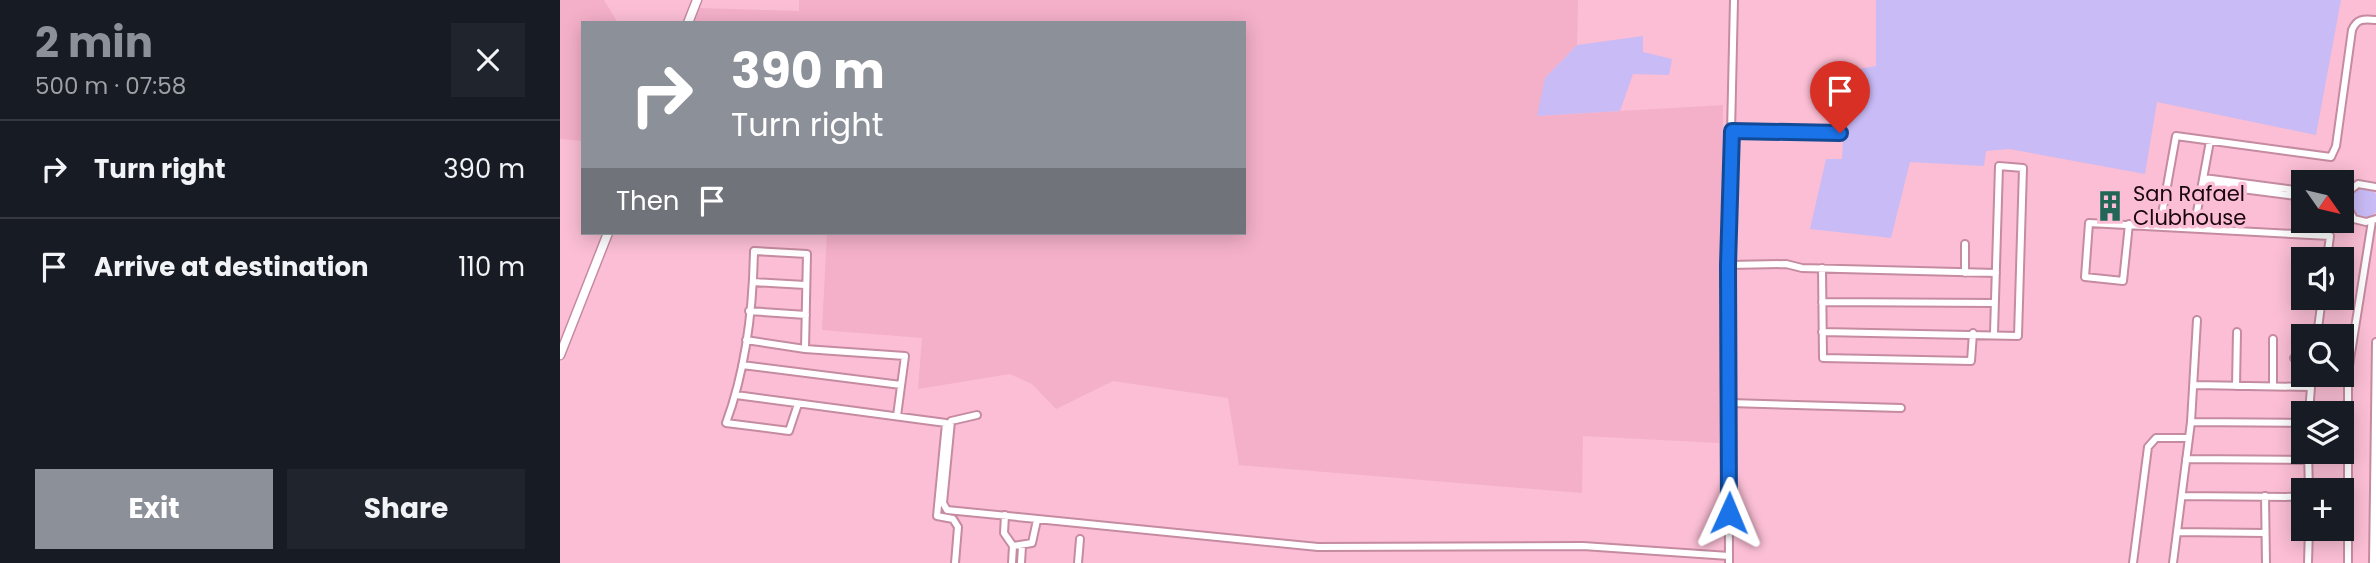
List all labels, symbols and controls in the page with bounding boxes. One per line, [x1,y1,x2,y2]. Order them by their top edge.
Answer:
text: 2 min [35,13,153,72]
button: close [451,23,525,97]
text: 390 m [731,37,885,105]
icon: right [616,49,707,140]
pin [1810,61,1870,133]
text: 500 m · 07:58 [35,70,186,102]
icon: arrive [1821,72,1859,110]
text: Turn right [731,102,883,147]
icon: right [35,150,73,188]
text: Turn right [94,151,226,187]
text: 390 m [443,151,525,187]
north arrow [2291,170,2354,233]
map controls [2291,170,2354,541]
place label: San Rafael Clubhouse [2133,179,2246,232]
icon: arrive [693,182,731,220]
text: Then [616,183,679,219]
building icon: San Rafael Clubhouse [2093,189,2127,223]
button: sound [2291,247,2354,310]
icon: arrive [35,248,73,286]
text: Arrive at destination [94,249,369,285]
text: 110 m [458,249,525,285]
button: search [2291,324,2354,387]
button: layers [2291,401,2354,464]
button: Exit [35,469,273,549]
button: Share [287,469,525,549]
position arrow [1692,476,1766,550]
button: + [2291,478,2354,541]

